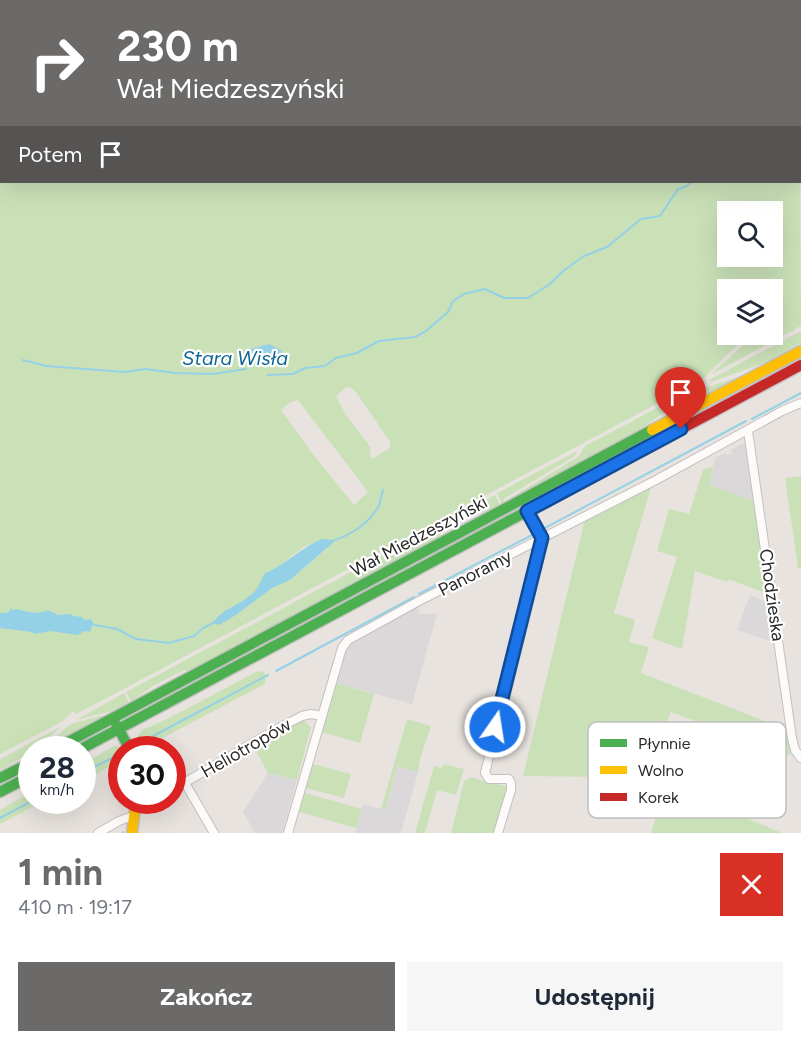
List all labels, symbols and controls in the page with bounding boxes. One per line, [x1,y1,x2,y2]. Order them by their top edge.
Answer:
text: 230 m [117,21,239,72]
icon: right [18,24,96,102]
text: Wał Miedzeszyński [117,72,345,105]
icon: arrive [94,138,127,171]
text: Potem [18,141,82,168]
map controls [717,201,783,345]
button: search [717,201,783,267]
button: layers [717,279,783,345]
water label: Stara Wisła [182,346,288,370]
pin [655,367,706,429]
icon: arrive [664,376,697,409]
street label: Wał Miedzeszyński [347,491,491,581]
street label: Panoramy [434,545,516,601]
street label: Chodzieska [755,547,789,643]
position arrow [463,695,527,759]
street label: Heliotropów [197,713,295,783]
legend [588,722,786,818]
text: Płynnie [638,734,691,753]
speed limit sign: 30 [108,736,186,814]
text: 28 [39,749,75,786]
text: Wolno [638,761,684,780]
text: km/h [40,781,74,799]
text: Korek [638,788,679,807]
text: 1 min [18,851,103,894]
button: close [720,853,783,916]
text: 410 m · 19:17 [18,895,132,919]
button: Zakończ [18,962,395,1031]
button: Udostępnij [407,962,783,1031]

